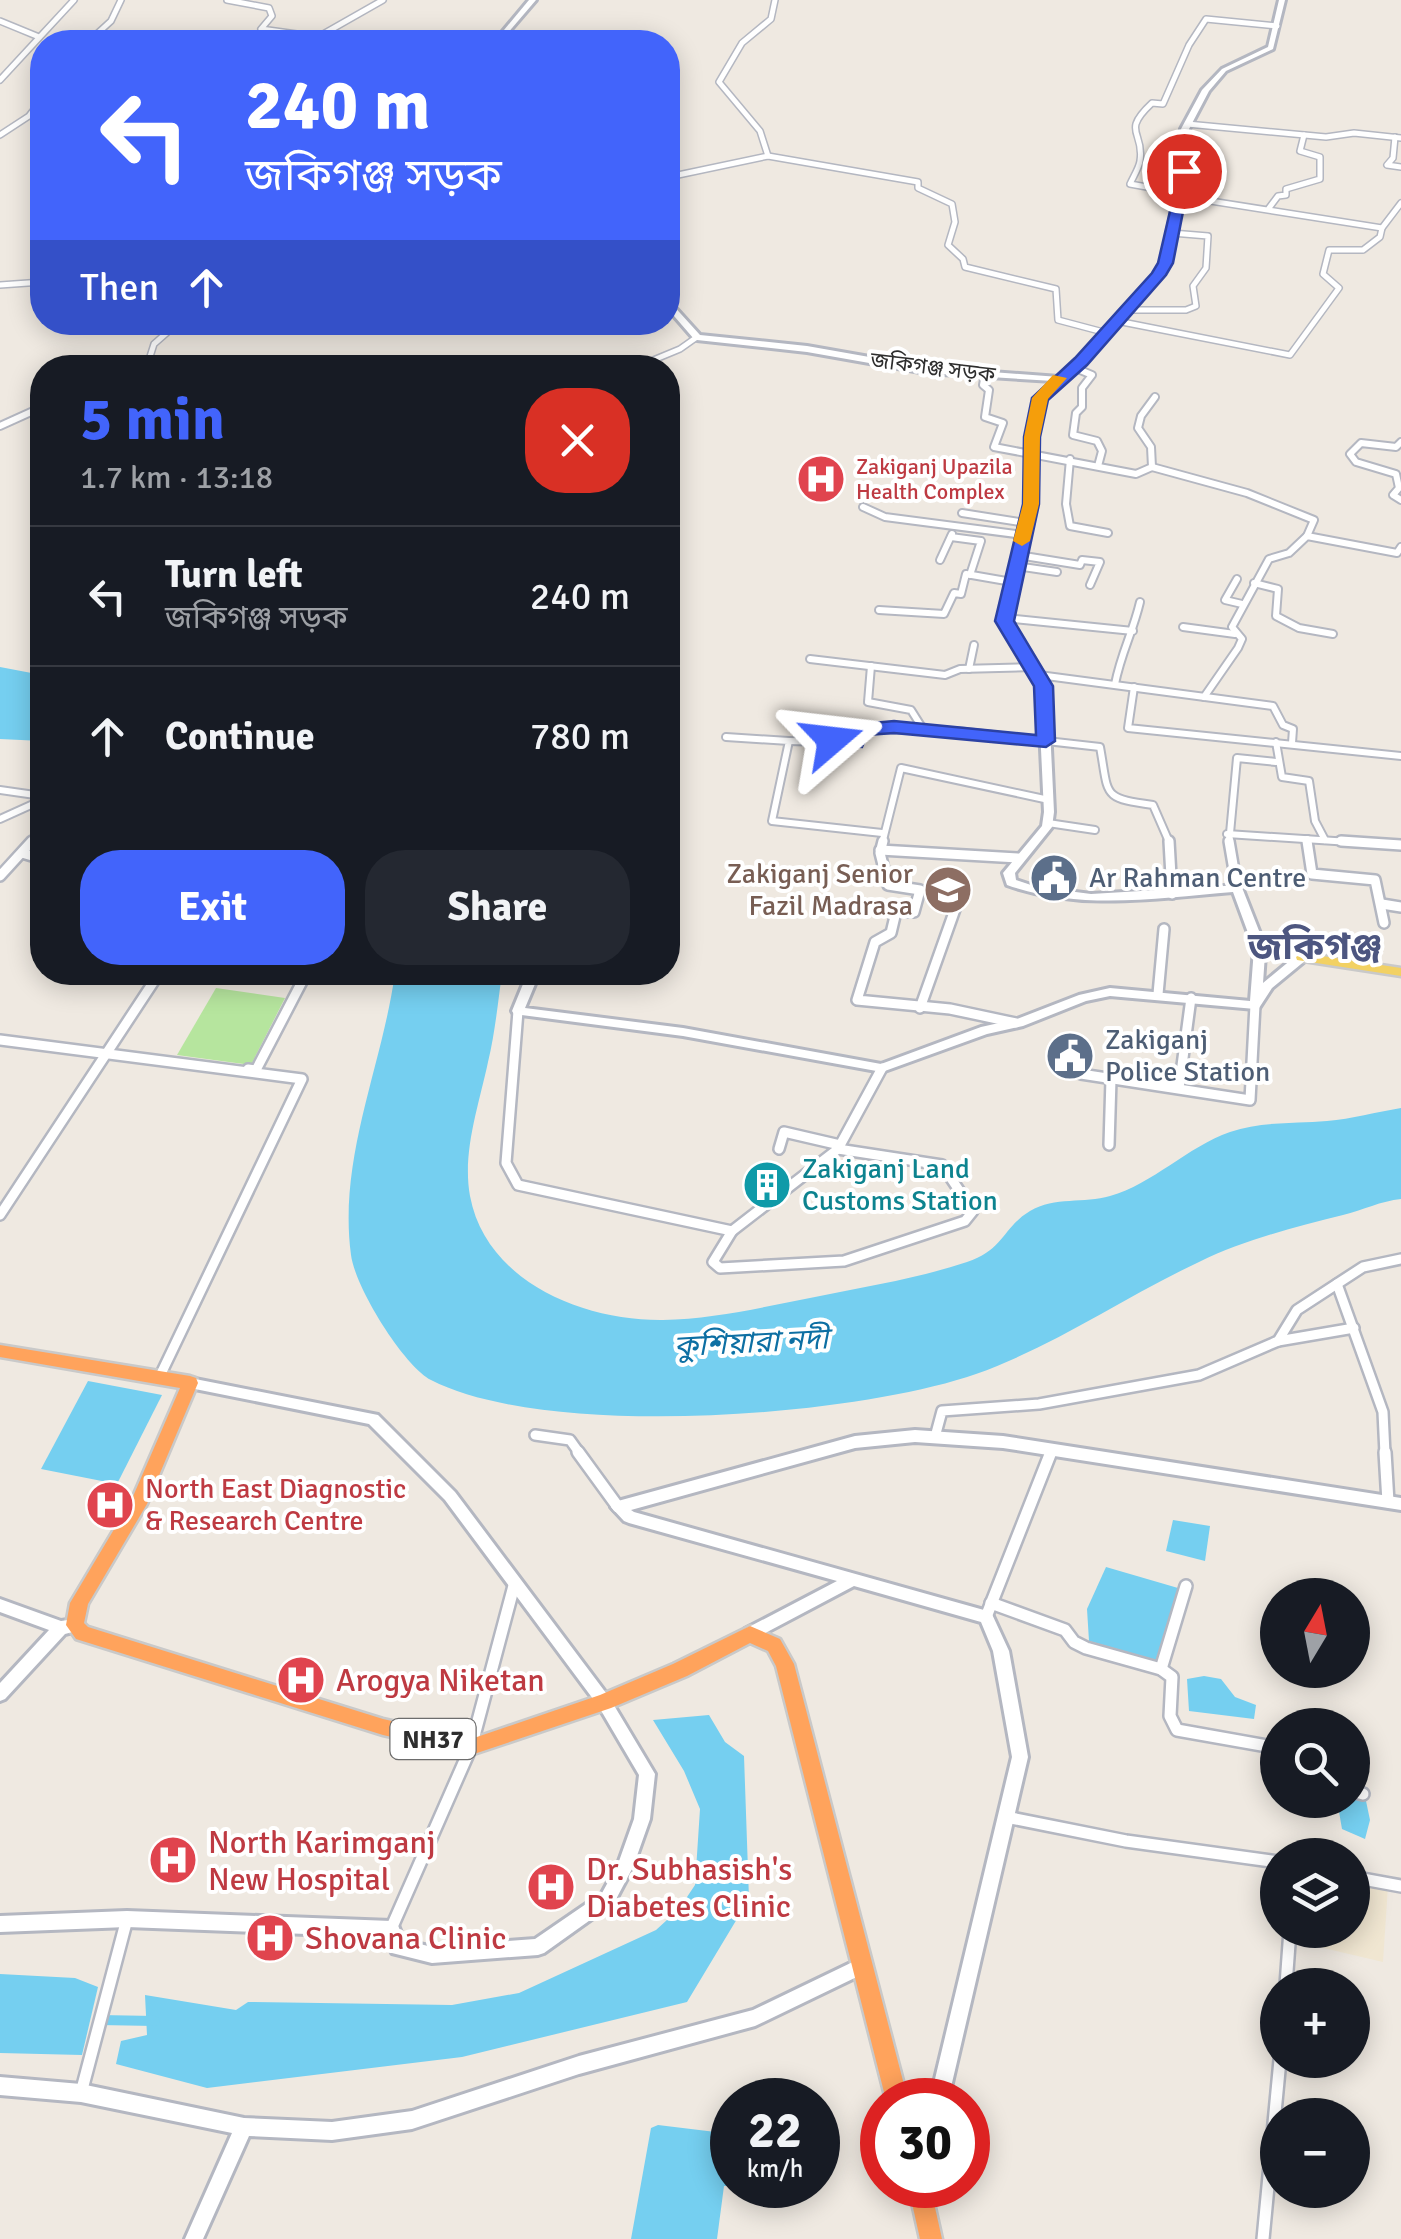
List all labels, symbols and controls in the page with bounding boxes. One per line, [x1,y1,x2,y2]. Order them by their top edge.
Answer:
text: 240 m [245,62,430,148]
icon: left [80,70,210,200]
pin [1142,129,1227,214]
icon: arrive [1157,144,1212,199]
text: জকিগঞ্জ সড়ক [245,148,502,203]
icon: ahead [179,260,234,315]
text: Then [80,264,159,311]
street label: জকিগঞ্জ সড়ক [868,346,997,388]
text: 5 min [80,383,225,457]
button: close [525,388,630,493]
hospital icon: Zakiganj Upazila Health Complex [795,453,847,505]
place label: Zakiganj Upazila Health Complex [856,453,1013,505]
text: 1.7 km · 13:18 [80,458,273,497]
text: Turn left [165,551,303,598]
icon: left [80,569,135,624]
text: 240 m [530,573,630,620]
text: জকিগঞ্জ সড়ক [165,598,348,637]
position arrow [780,688,884,792]
icon: ahead [80,709,135,764]
text: Continue [165,713,315,760]
text: 780 m [530,713,630,760]
button: Exit [80,850,345,965]
button: Share [365,850,630,965]
public building icon: Ar Rahman Centre [1028,852,1080,904]
place label: Zakiganj Senior Fazil Madrasa [727,857,914,923]
place label: Ar Rahman Centre [1089,861,1306,895]
school or university icon: Zakiganj Senior Fazil Madrasa [922,864,974,916]
district label: জকিগঞ্জ [1247,923,1382,970]
place label: Zakiganj Police Station [1105,1023,1270,1089]
public building icon: Zakiganj Police Station [1044,1030,1096,1082]
place label: Zakiganj Land Customs Station [802,1152,998,1218]
building icon: Zakiganj Land Customs Station [741,1159,793,1211]
water label: কুশিয়ারা নদী [673,1320,834,1366]
place label: North East Diagnostic & Research Centre [145,1472,406,1538]
hospital icon: North East Diagnostic & Research Centre [84,1479,136,1531]
north arrow [1260,1578,1370,1688]
map controls [1260,1578,1370,2208]
hospital icon: Arogya Niketan [275,1654,327,1706]
place label: Arogya Niketan [336,1661,545,1700]
button: search [1260,1708,1370,1818]
road number: NH37 [390,1719,476,1759]
place label: North Karimganj New Hospital [208,1823,436,1899]
hospital icon: North Karimganj New Hospital [147,1834,199,1886]
button: layers [1260,1838,1370,1948]
place label: Dr. Subhasish's Diabetes Clinic [586,1850,792,1926]
hospital icon: Dr. Subhasish's Diabetes Clinic [525,1861,577,1913]
hospital icon: Shovana Clinic [244,1912,296,1964]
place label: Shovana Clinic [305,1919,506,1958]
button: + [1260,1968,1370,2078]
speed limit sign: 30 [860,2078,990,2208]
button: − [1260,2098,1370,2208]
text: 22 [748,2100,802,2162]
text: km/h [747,2153,803,2184]

